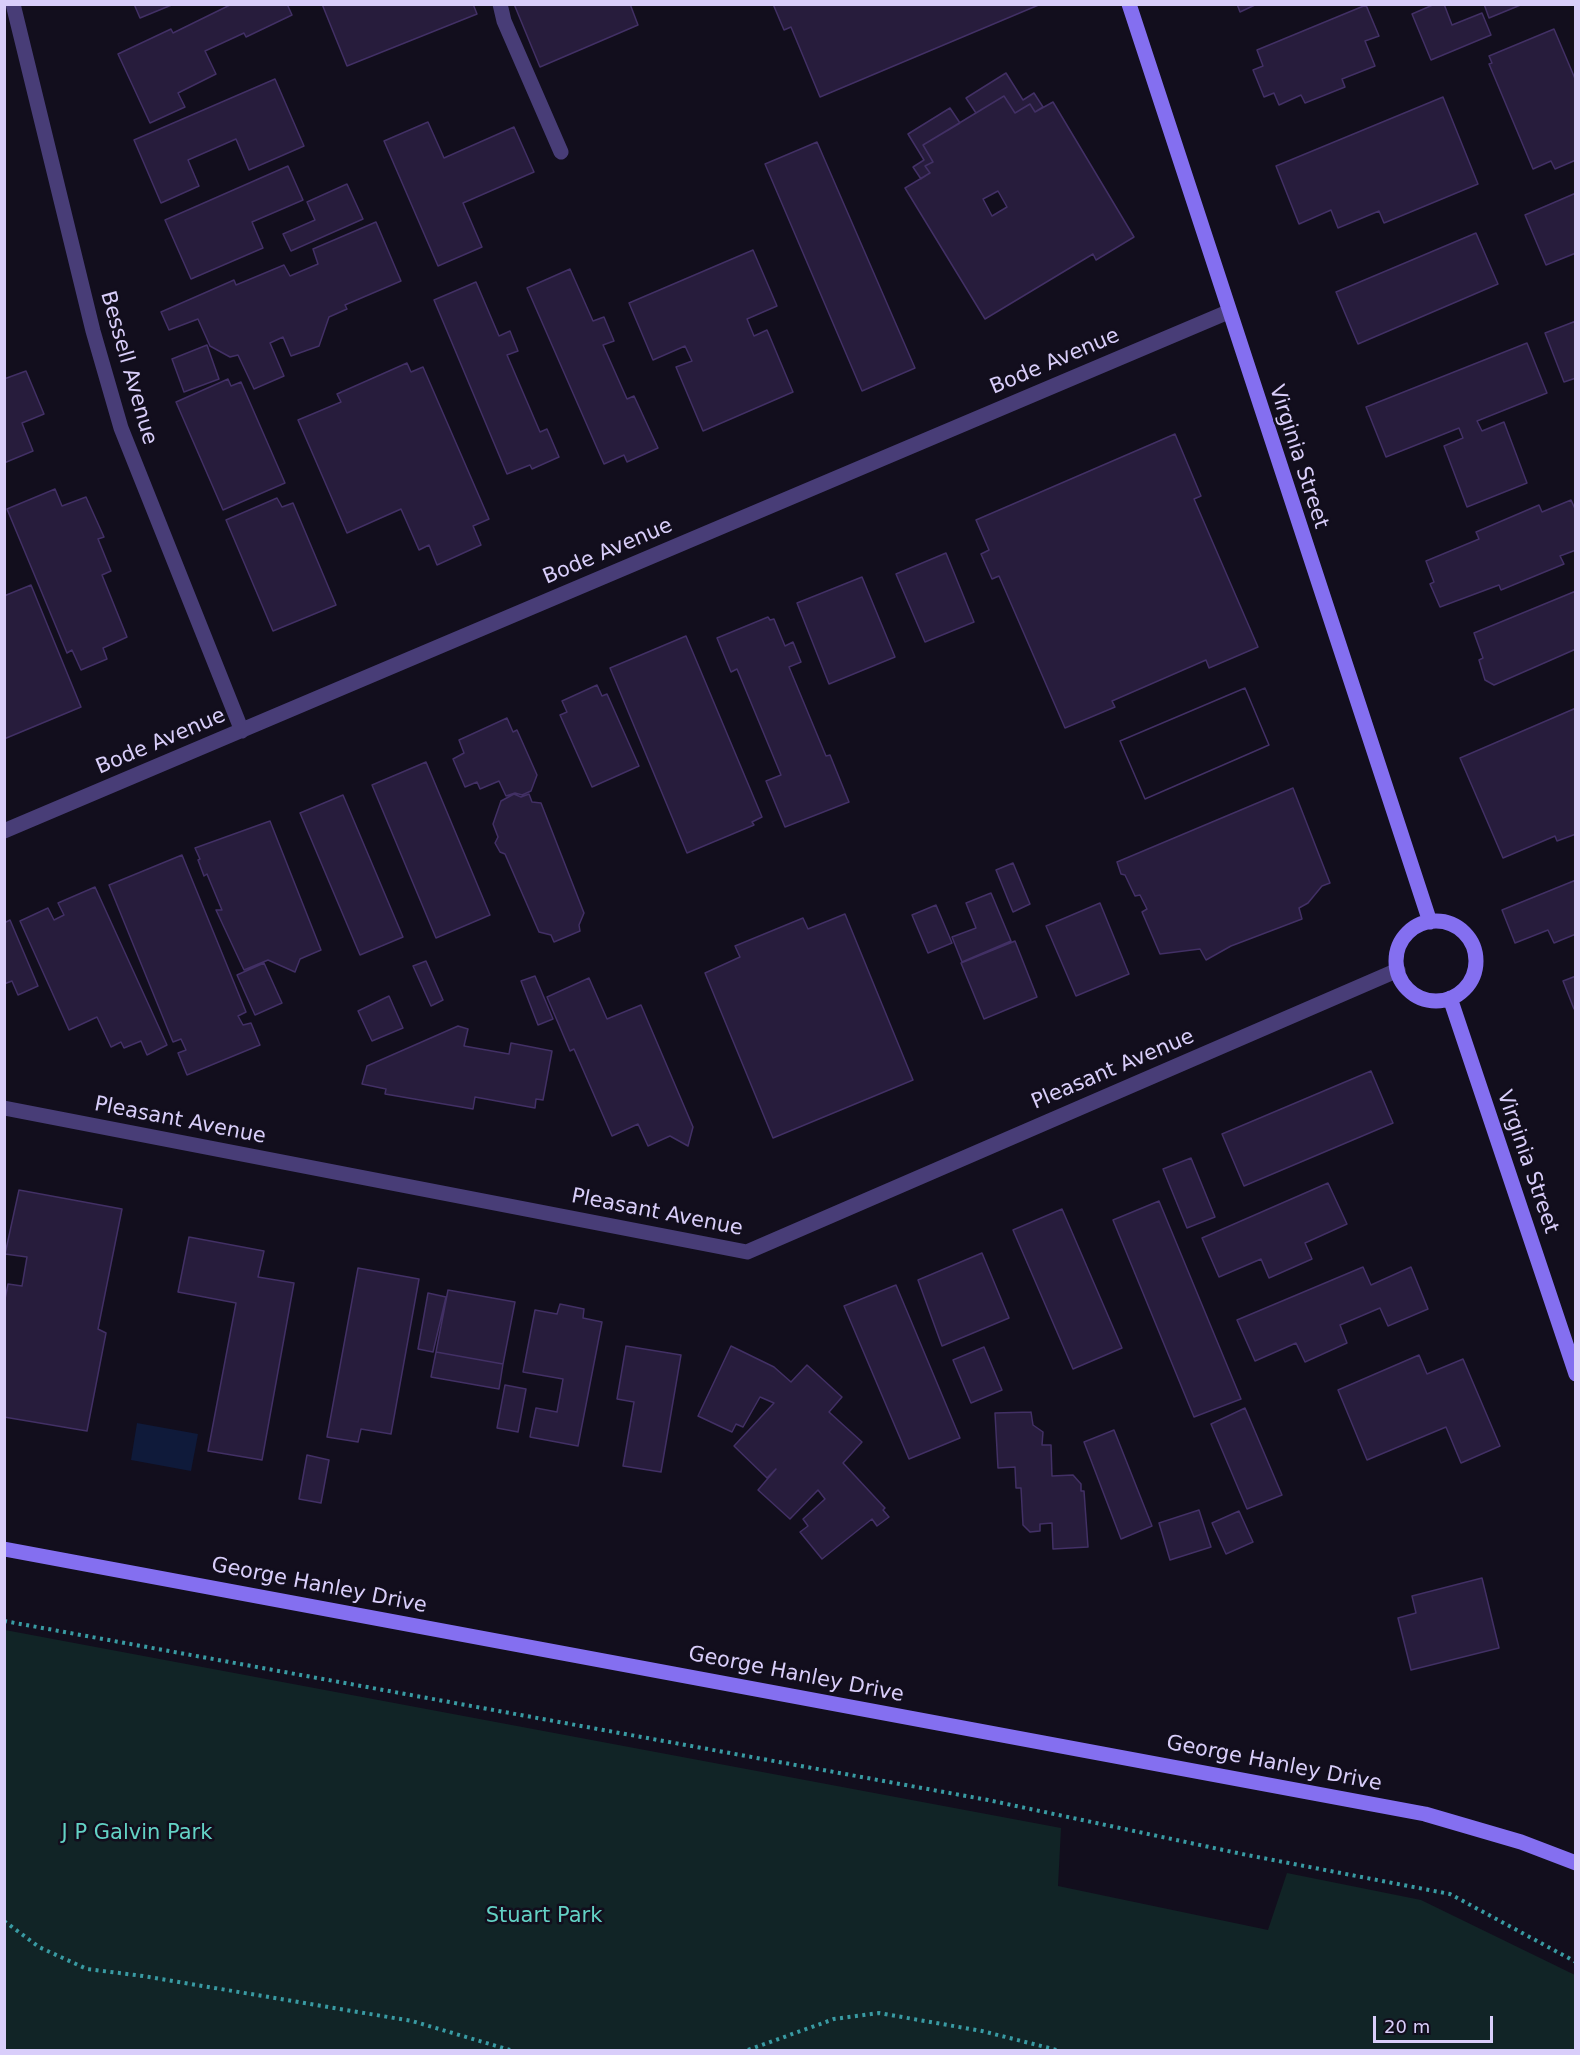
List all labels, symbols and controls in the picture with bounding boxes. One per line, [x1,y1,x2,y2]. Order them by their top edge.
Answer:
street label: Bessell Avenue [94,288,162,448]
street label: Bode Avenue [986,323,1124,401]
street label: Virginia Street [1263,382,1333,532]
street label: Bode Avenue [539,513,677,591]
street label: Bode Avenue [92,703,230,781]
street label: Pleasant Avenue [1028,1024,1198,1116]
street label: Virginia Street [1491,1087,1563,1237]
street label: Pleasant Avenue [92,1092,268,1150]
street label: Pleasant Avenue [569,1184,745,1242]
street label: George Hanley Drive [209,1553,429,1619]
street label: George Hanley Drive [686,1642,906,1708]
street label: George Hanley Drive [1164,1731,1384,1797]
park label: J P Galvin Park [62,1821,212,1847]
park label: Stuart Park [486,1904,602,1930]
scale bar [1376,2004,1496,2042]
text: 20 m [1384,2016,1430,2037]

